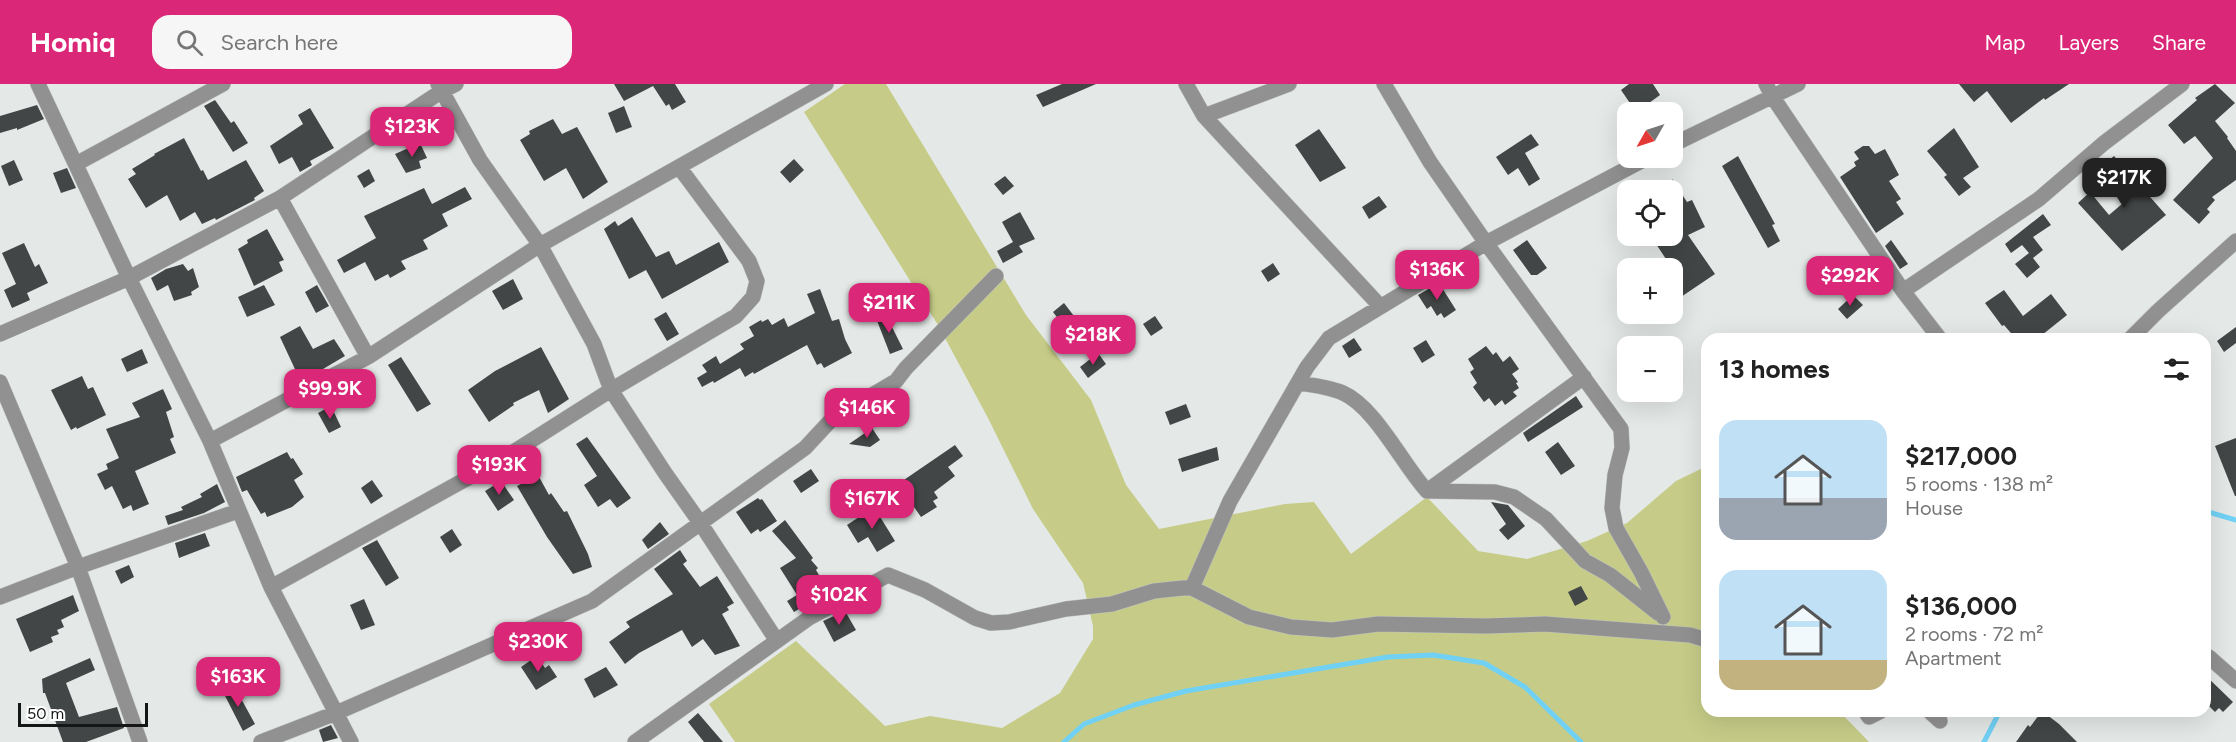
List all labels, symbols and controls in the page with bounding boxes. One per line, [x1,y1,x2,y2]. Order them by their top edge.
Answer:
search box [152,15,572,69]
text: Homiq [30,25,116,59]
icon: search [173,26,206,59]
text: Search here [221,29,338,56]
text: Map [1985,30,2025,55]
text: Layers [2058,30,2119,55]
text: Share [2152,30,2206,55]
north arrow [1617,102,1683,168]
map controls [1617,102,1683,402]
pin: $123K [370,107,454,158]
text: $123K [384,114,440,138]
pin: $217K [2082,158,2166,209]
text: $217K [2096,165,2152,189]
button: locate [1617,180,1683,246]
pin: $136K [1395,250,1479,301]
pin: $292K [1808,256,1892,307]
text: $136K [1409,257,1465,281]
button: + [1617,258,1683,324]
text: $292K [1820,263,1880,287]
pin: $211K [847,283,931,334]
text: $211K [863,290,915,314]
pin: $218K [1051,315,1135,366]
text: $218K [1065,322,1121,346]
button: − [1617,336,1683,402]
text: 13 homes [1719,353,1830,385]
icon: filters [2160,353,2193,386]
pin: $99.9K [281,369,379,420]
text: $99.9K [298,376,362,400]
pin: $146K [825,388,909,439]
text: $146K [838,395,896,419]
text: $217,000 [1905,440,2017,472]
icon: home [1767,444,1839,516]
pin: $193K [457,445,541,496]
text: $193K [471,452,527,476]
text: 5 rooms · 138 m² [1905,472,2053,496]
pin: $167K [830,479,914,530]
text: $167K [844,486,900,510]
text: House [1905,496,1963,520]
pin: $102K [797,575,881,626]
text: $102K [810,582,868,606]
text: $136,000 [1905,590,2017,622]
icon: home [1767,594,1839,666]
pin: $230K [496,622,580,673]
text: 2 rooms · 72 m² [1905,622,2043,646]
text: $230K [508,629,568,653]
text: Apartment [1905,646,2002,670]
pin: $163K [196,657,280,708]
text: $163K [210,664,266,688]
scale bar [18,700,148,728]
text: 50 m [27,704,64,723]

